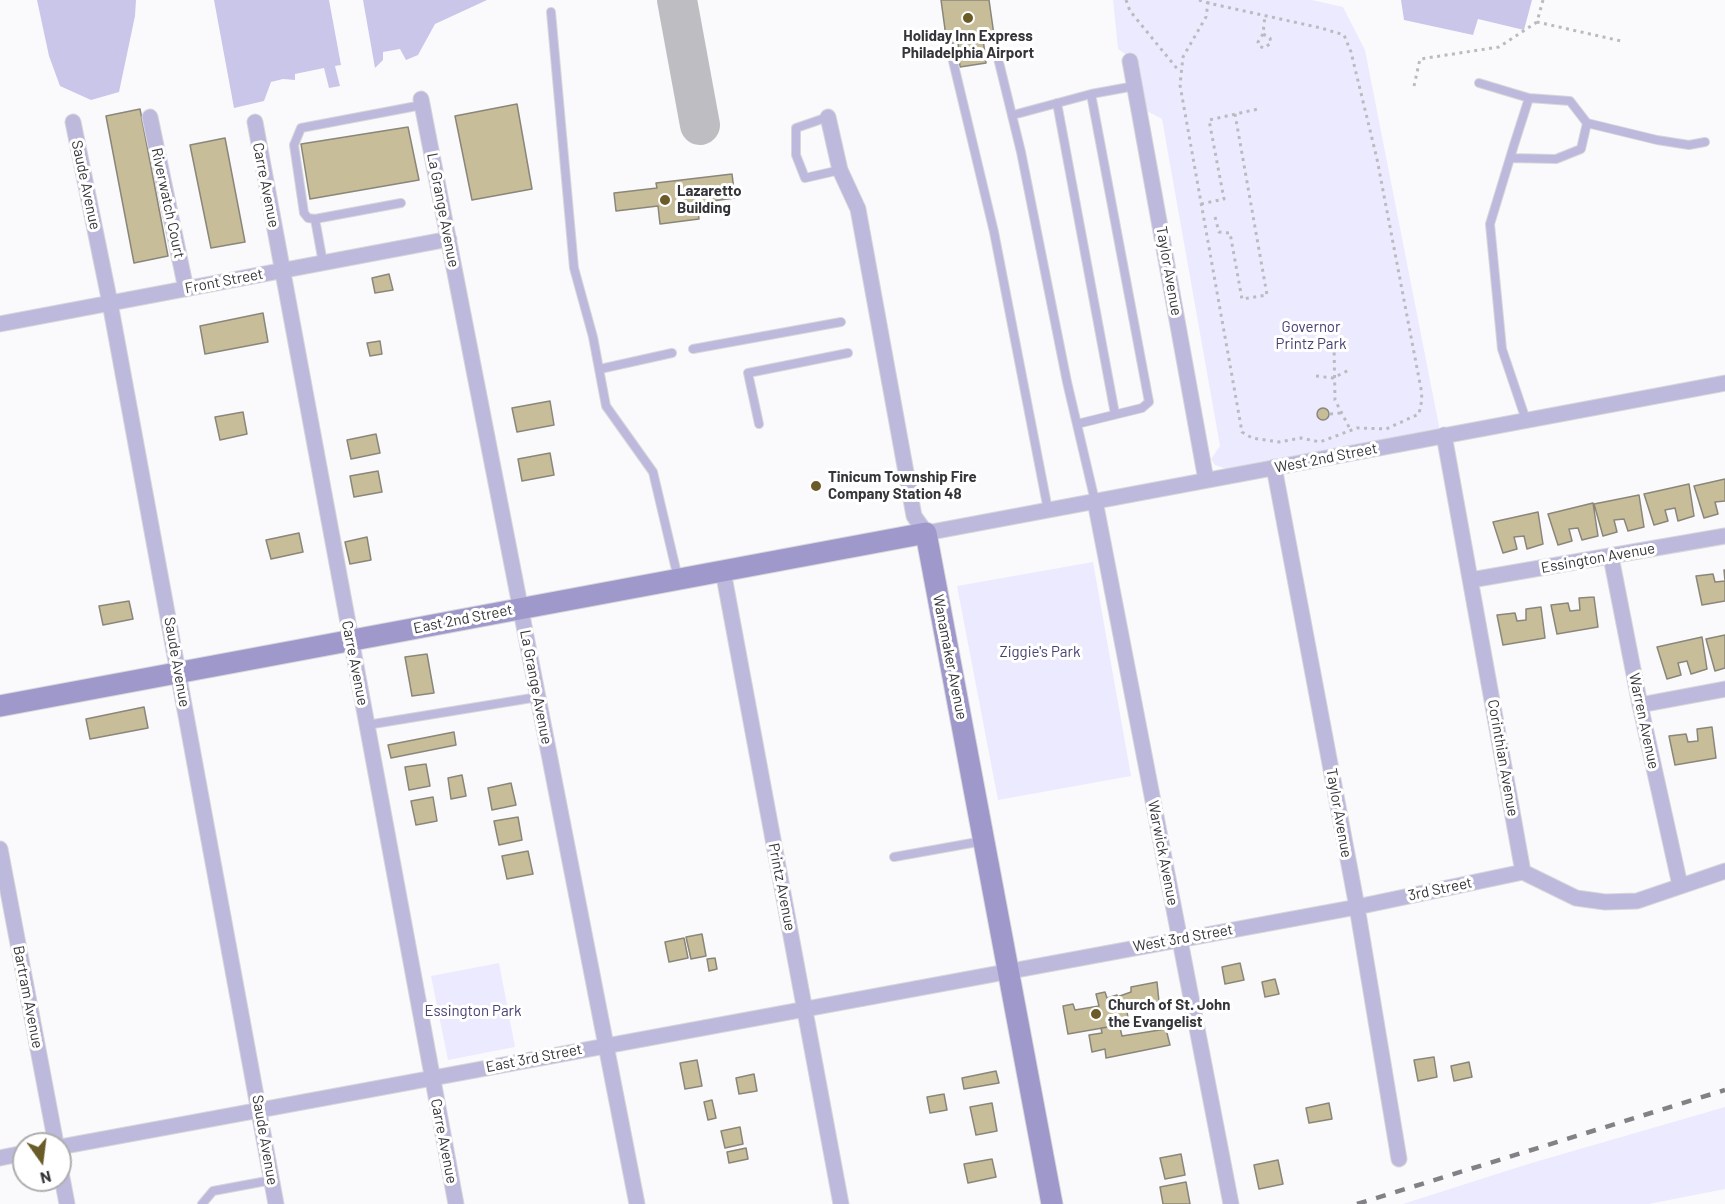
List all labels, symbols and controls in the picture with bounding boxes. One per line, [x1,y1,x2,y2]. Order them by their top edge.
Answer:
marker: Holiday Inn Express Philadelphia Airport [961,11,975,25]
place label: Holiday Inn Express Philadelphia Airport [902,27,1034,62]
street label: Saude Avenue [68,138,104,232]
street label: Carre Avenue [249,141,283,229]
street label: Riverwatch Court [147,146,189,260]
street label: La Grange Avenue [423,151,463,269]
place label: Lazaretto Building [677,182,742,217]
marker: Lazaretto Building [658,193,672,207]
street label: Taylor Avenue [1152,225,1186,317]
street label: Front Street [183,265,265,297]
park label: Governor Printz Park [1276,318,1346,353]
street label: West 2nd Street [1273,439,1379,477]
place label: Tinicum Township Fire Company Station 48 [828,468,977,503]
marker: Tinicum Township Fire Company Station 48 [809,479,823,493]
street label: Essington Avenue [1540,539,1656,577]
street label: Wanamaker Avenue [929,593,971,721]
street label: East 2nd Street [412,601,514,637]
street label: Saude Avenue [160,615,194,709]
street label: Carre Avenue [338,619,372,707]
street label: La Grange Avenue [516,628,556,746]
park label: Ziggie's Park [1000,643,1080,661]
street label: Warren Avenue [1625,671,1663,771]
street label: Corinthian Avenue [1484,698,1522,818]
street label: Taylor Avenue [1322,767,1356,859]
street label: Warwick Avenue [1144,799,1182,907]
street label: Printz Avenue [765,842,799,932]
street label: 3rd Street [1406,873,1474,905]
street label: West 3rd Street [1132,920,1234,956]
street label: Bartram Avenue [9,944,47,1050]
place label: Church of St. John the Evangelist [1108,996,1230,1031]
park label: Essington Park [424,1002,522,1020]
marker: Church of St. John the Evangelist [1089,1007,1103,1021]
street label: East 3rd Street [484,1040,584,1076]
street label: Saude Avenue [248,1093,282,1187]
street label: Carre Avenue [427,1097,461,1185]
north arrow [12,1132,72,1192]
text: N [39,1168,53,1189]

